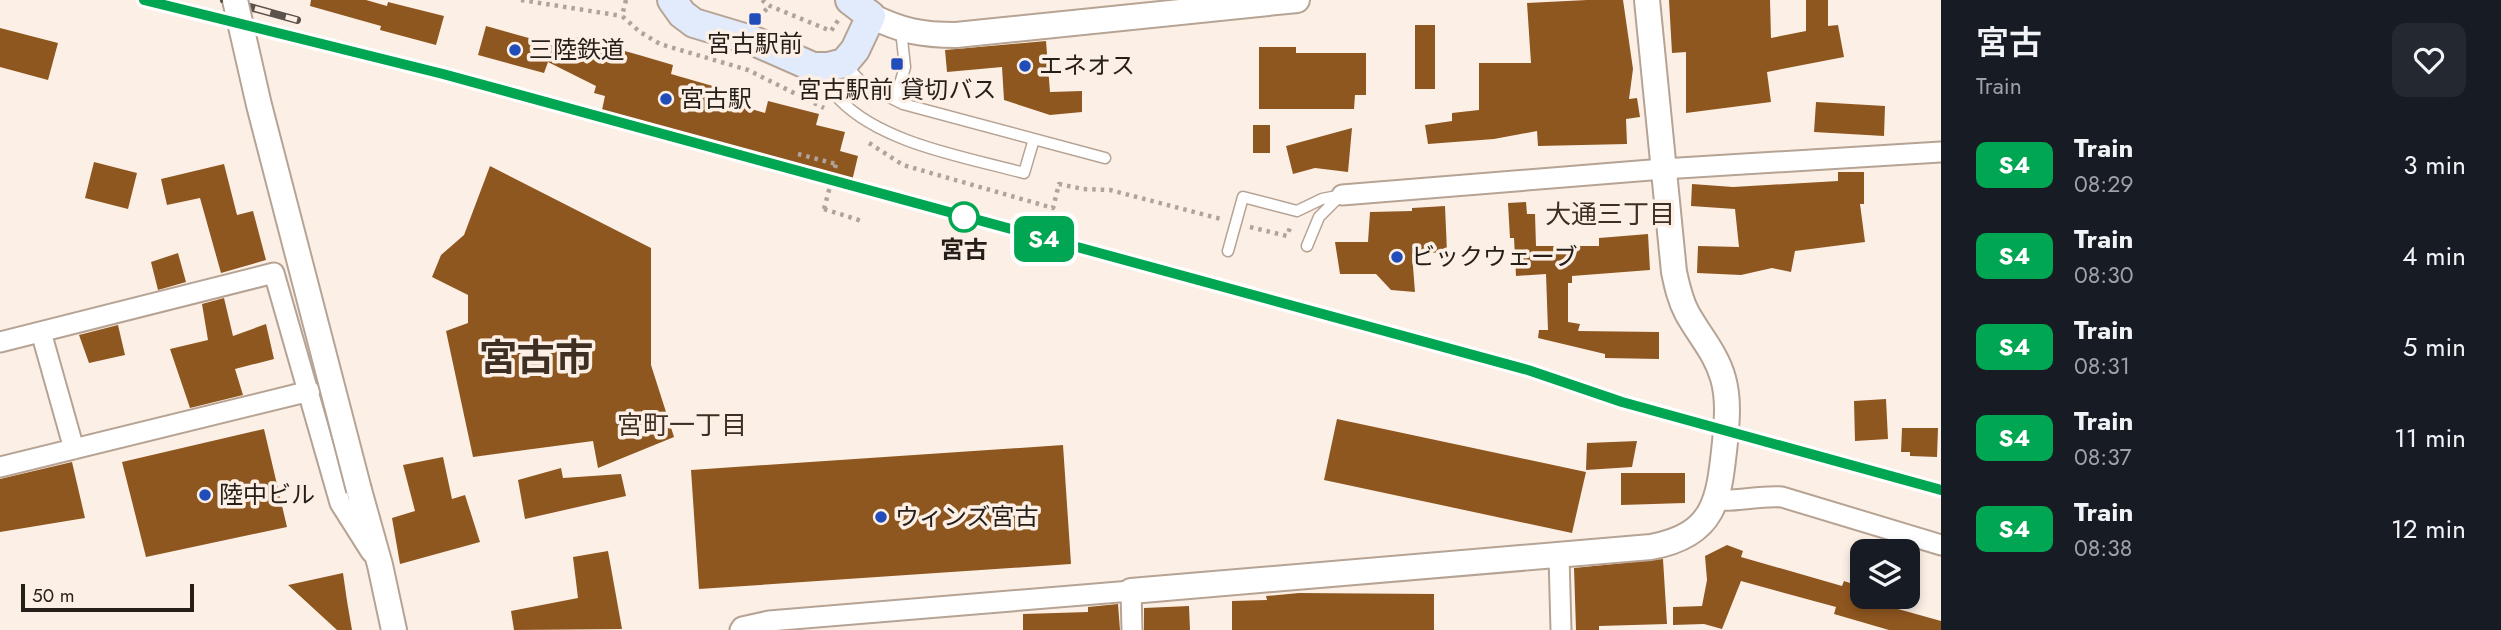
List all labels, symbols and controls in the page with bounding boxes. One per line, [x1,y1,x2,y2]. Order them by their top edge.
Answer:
marker: 宮古駅前 [747,11,763,27]
text: 宮古 [1976,19,2042,66]
button: heart [2392,23,2466,97]
place label: 宮古駅前 [707,26,803,61]
place label: 三陸鉄道 [529,32,625,67]
marker: 三陸鉄道 [507,42,523,58]
place label: エネオス [1039,48,1135,83]
marker: 宮古駅前 貸切バス [889,56,905,72]
marker: エネオス [1017,58,1033,74]
text: Train [1976,69,2022,103]
place label: 宮古駅前 貸切バス [797,72,997,107]
place label: 宮古駅 [680,81,752,116]
marker: 宮古駅 [658,91,674,107]
text: Train [2074,129,2133,167]
text: 3 min [2403,146,2466,184]
text: S4 [1999,147,2030,182]
text: 08:29 [2074,167,2134,201]
district label: 大通三丁目 [1545,195,1675,233]
marker: 宮古 [949,202,979,232]
line badge: S4 [1012,216,1076,262]
text: Train [2074,220,2133,258]
text: S4 [1028,221,1060,256]
place label: 宮古 [940,232,988,267]
text: 4 min [2402,237,2466,275]
text: S4 [1999,238,2030,273]
place label: ビックウェーブ [1411,239,1578,274]
marker: ビックウェーブ [1389,249,1405,265]
text: 08:30 [2074,258,2134,292]
text: Train [2074,311,2133,349]
text: 5 min [2403,328,2466,366]
text: S4 [1999,329,2030,364]
district label: 宮古市 [479,330,593,385]
text: 08:31 [2074,349,2130,383]
text: Train [2074,402,2133,440]
district label: 宮町一丁目 [617,406,747,444]
text: 11 min [2394,419,2466,457]
text: S4 [1999,420,2030,455]
text: 08:37 [2074,440,2132,474]
place label: 陸中ビル [219,477,315,512]
marker: 陸中ビル [197,487,213,503]
text: Train [2074,493,2133,531]
place label: ウィンズ宮古 [895,499,1039,534]
marker: ウィンズ宮古 [873,509,889,525]
text: 12 min [2391,510,2466,548]
text: S4 [1999,511,2030,546]
text: 08:38 [2074,531,2132,565]
map controls [1850,539,1920,609]
button: layers [1850,539,1920,609]
scale bar [21,581,194,613]
text: 50 m [32,582,75,609]

